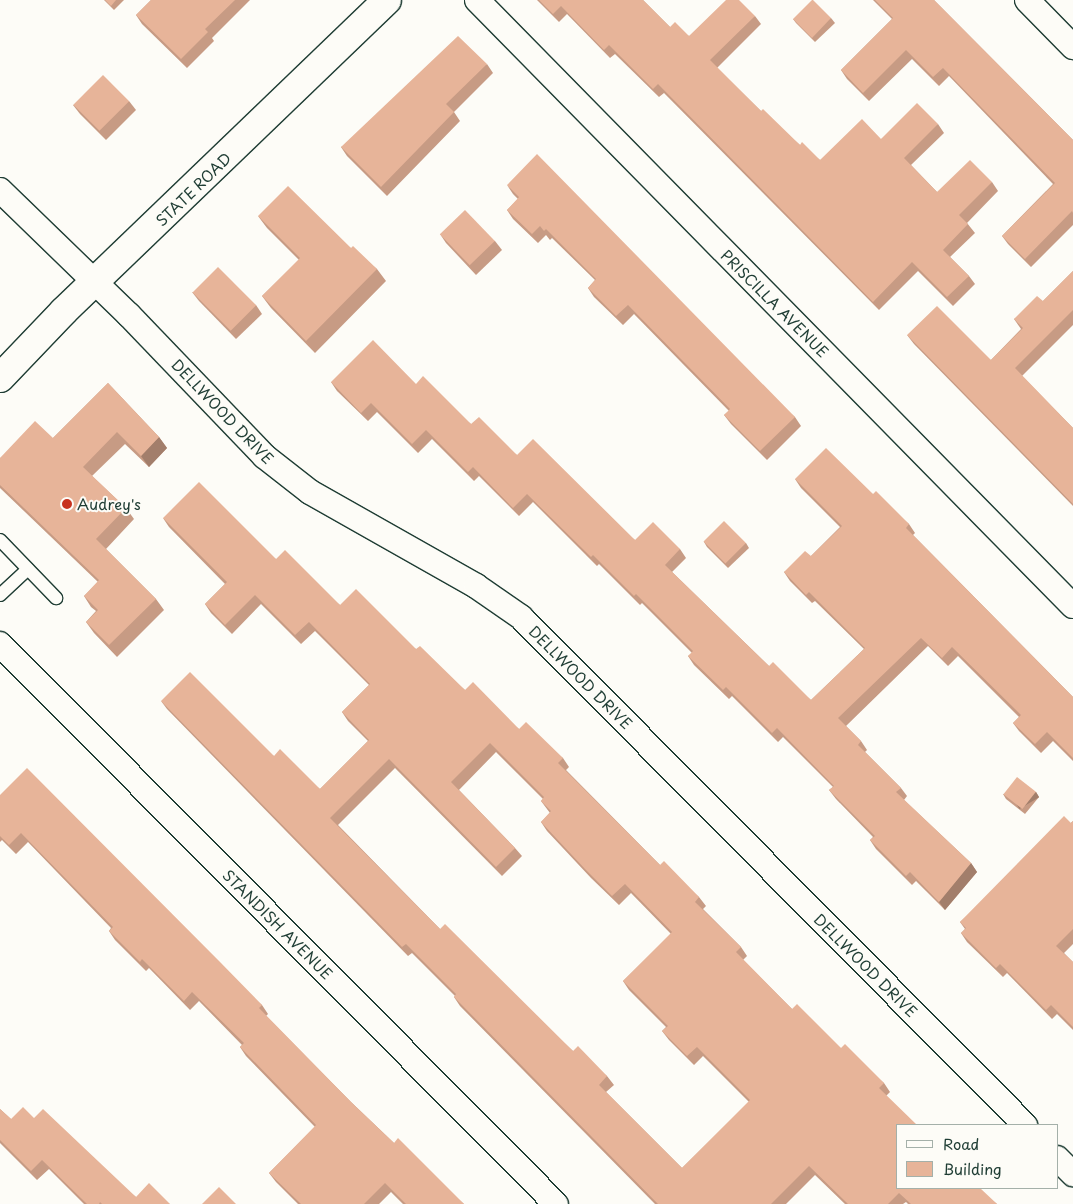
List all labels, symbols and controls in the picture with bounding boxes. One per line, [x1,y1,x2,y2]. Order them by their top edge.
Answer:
street label: STATE ROAD [151,148,235,230]
street label: PRISCILLA AVENUE [718,246,832,360]
street label: DELLWOOD DRIVE [168,355,278,467]
place label: Audrey's [77,495,141,513]
marker: Audrey's [61,498,73,510]
street label: DELLWOOD DRIVE [525,621,637,733]
street label: STANDISH AVENUE [220,866,336,982]
street label: DELLWOOD DRIVE [810,909,922,1021]
legend [896,1124,1058,1189]
text: Road [943,1132,979,1155]
text: Building [943,1157,1002,1180]

